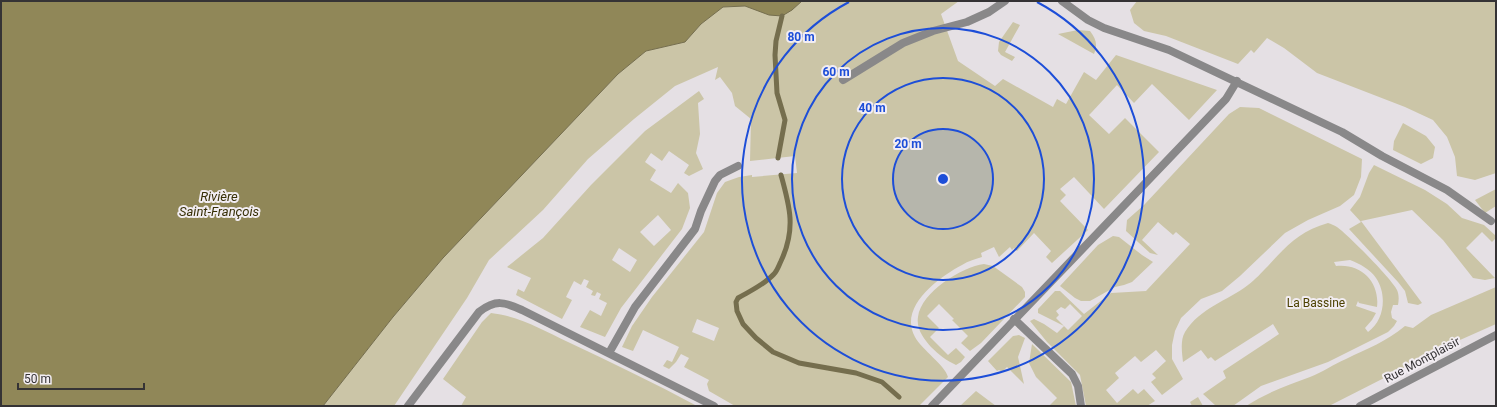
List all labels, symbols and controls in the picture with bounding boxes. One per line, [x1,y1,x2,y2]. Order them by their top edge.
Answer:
text: 80 m [787,30,815,44]
text: 60 m [822,65,850,79]
text: 40 m [858,101,886,115]
text: 20 m [894,137,922,151]
centre of rings [936,172,950,186]
water label: Rivière Saint-François [179,189,259,219]
park label: La Bassine [1287,296,1345,310]
street label: Rue Montplaisir [1382,334,1462,386]
scale bar [18,365,144,391]
text: 50 m [24,372,51,386]

